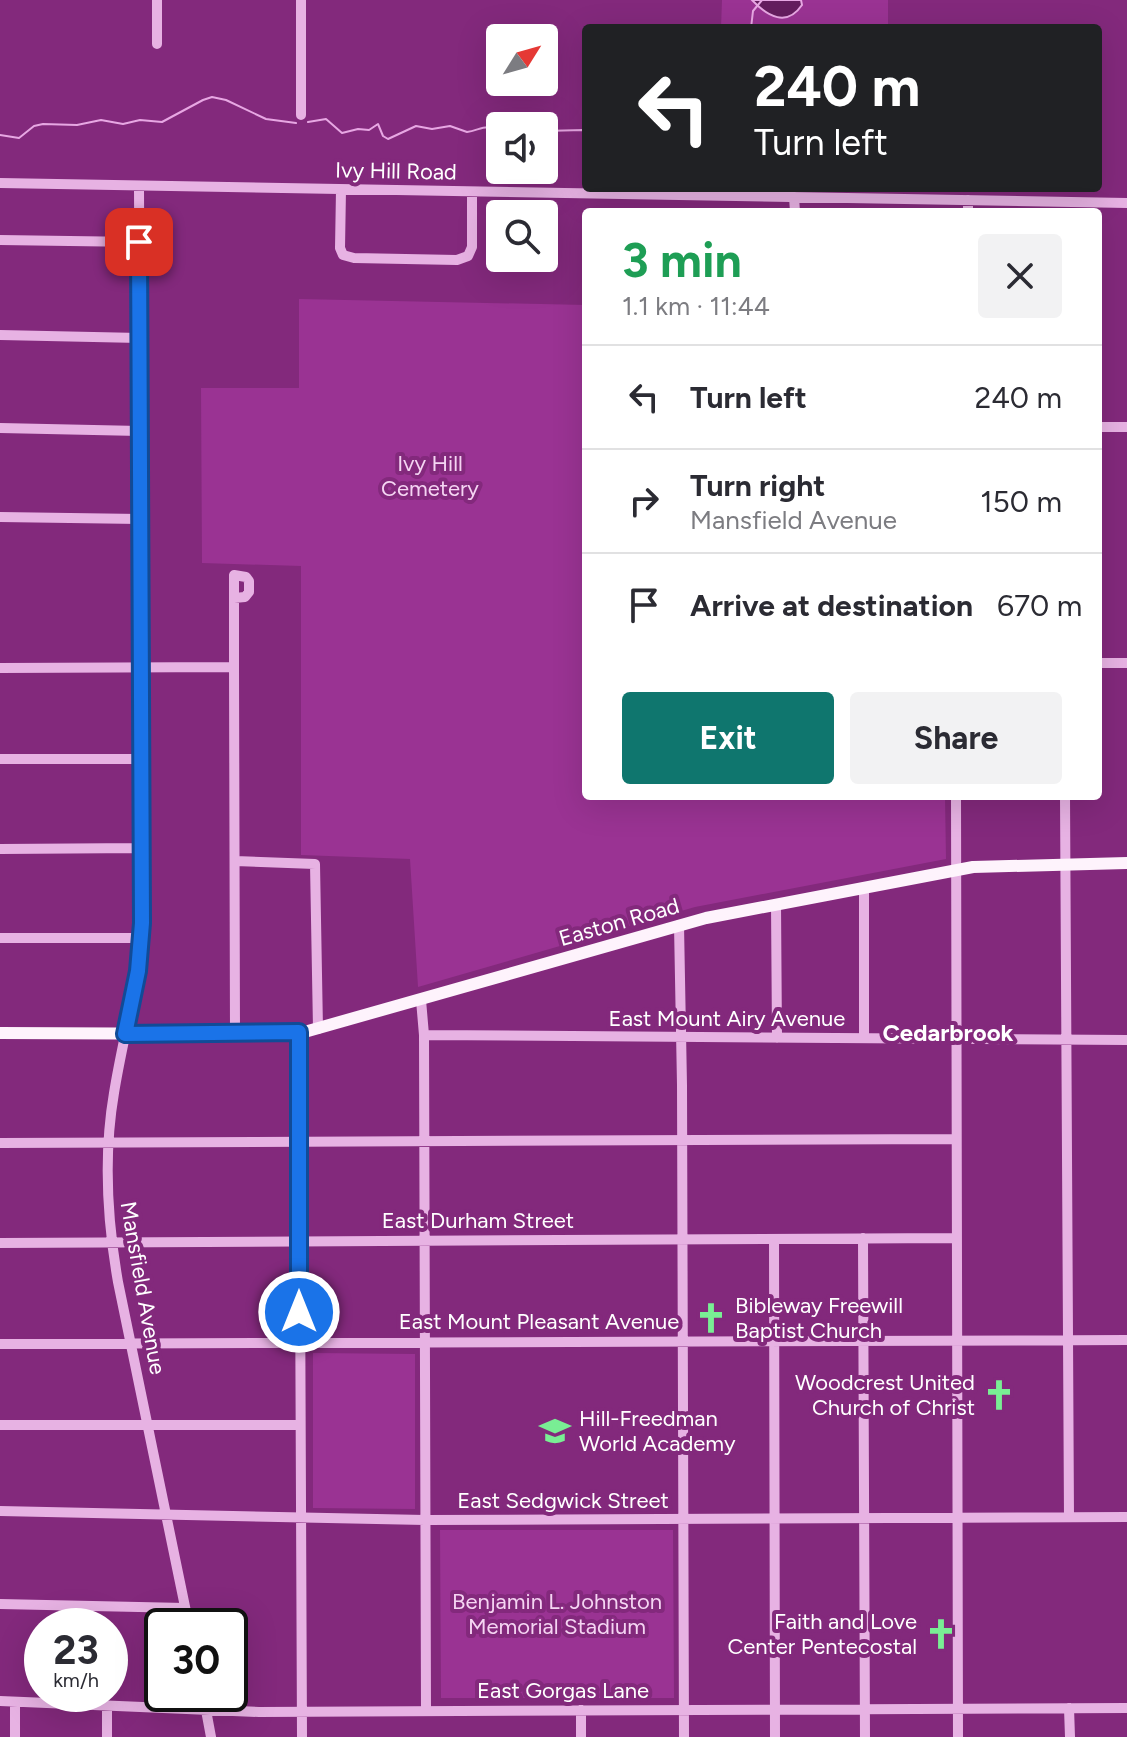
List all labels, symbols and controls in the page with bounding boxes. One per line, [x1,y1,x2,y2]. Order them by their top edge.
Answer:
north arrow [486,24,558,96]
map controls [486,24,558,272]
text: 240 m [754,53,920,120]
icon: left [622,56,726,160]
button: sound [486,112,558,184]
text: Turn left [754,121,888,164]
street label: Ivy Hill Road [335,156,457,186]
button: search [486,200,558,272]
pin [105,208,173,276]
icon: arrive [117,220,161,264]
text: 3 min [622,231,742,289]
button: close [978,234,1062,318]
text: 1.1 km · 11:44 [622,290,770,322]
icon: left [622,375,666,419]
text: Turn left [690,379,807,416]
text: 240 m [974,379,1062,416]
park label: Ivy Hill Cemetery [381,450,479,502]
text: Turn right [690,467,825,504]
icon: right [622,479,666,523]
text: 150 m [980,483,1062,520]
text: Mansfield Avenue [690,504,897,536]
icon: arrive [622,583,666,627]
text: Arrive at destination [690,587,973,624]
text: 670 m [997,587,1082,624]
button: Exit [622,692,834,784]
button: Share [850,692,1062,784]
street label: Easton Road [556,892,682,952]
street label: East Mount Airy Avenue [609,1005,845,1032]
district label: Cedarbrook [882,1018,1014,1047]
street label: Mansfield Avenue [114,1199,172,1377]
street label: East Durham Street [382,1207,574,1234]
position arrow [257,1270,341,1354]
place label: Bibleway Freewill Baptist Church [735,1292,903,1344]
church icon: Bibleway Freewill Baptist Church [694,1301,728,1335]
street label: East Mount Pleasant Avenue [399,1308,679,1335]
place label: Woodcrest United Church of Christ [795,1369,975,1421]
church icon: Woodcrest United Church of Christ [982,1378,1016,1412]
place label: Hill-Freedman World Academy [579,1405,736,1457]
school or university icon: Hill-Freedman World Academy [538,1414,572,1448]
street label: East Sedgwick Street [457,1487,669,1514]
park label: Benjamin L. Johnston Memorial Stadium [452,1588,662,1640]
speed limit sign: 30 [144,1608,248,1712]
place label: Faith and Love Center Pentecostal [727,1608,917,1660]
church icon: Faith and Love Center Pentecostal [924,1617,958,1651]
text: 23 [53,1626,99,1674]
text: km/h [53,1668,99,1692]
street label: East Gorgas Lane [477,1677,649,1704]

